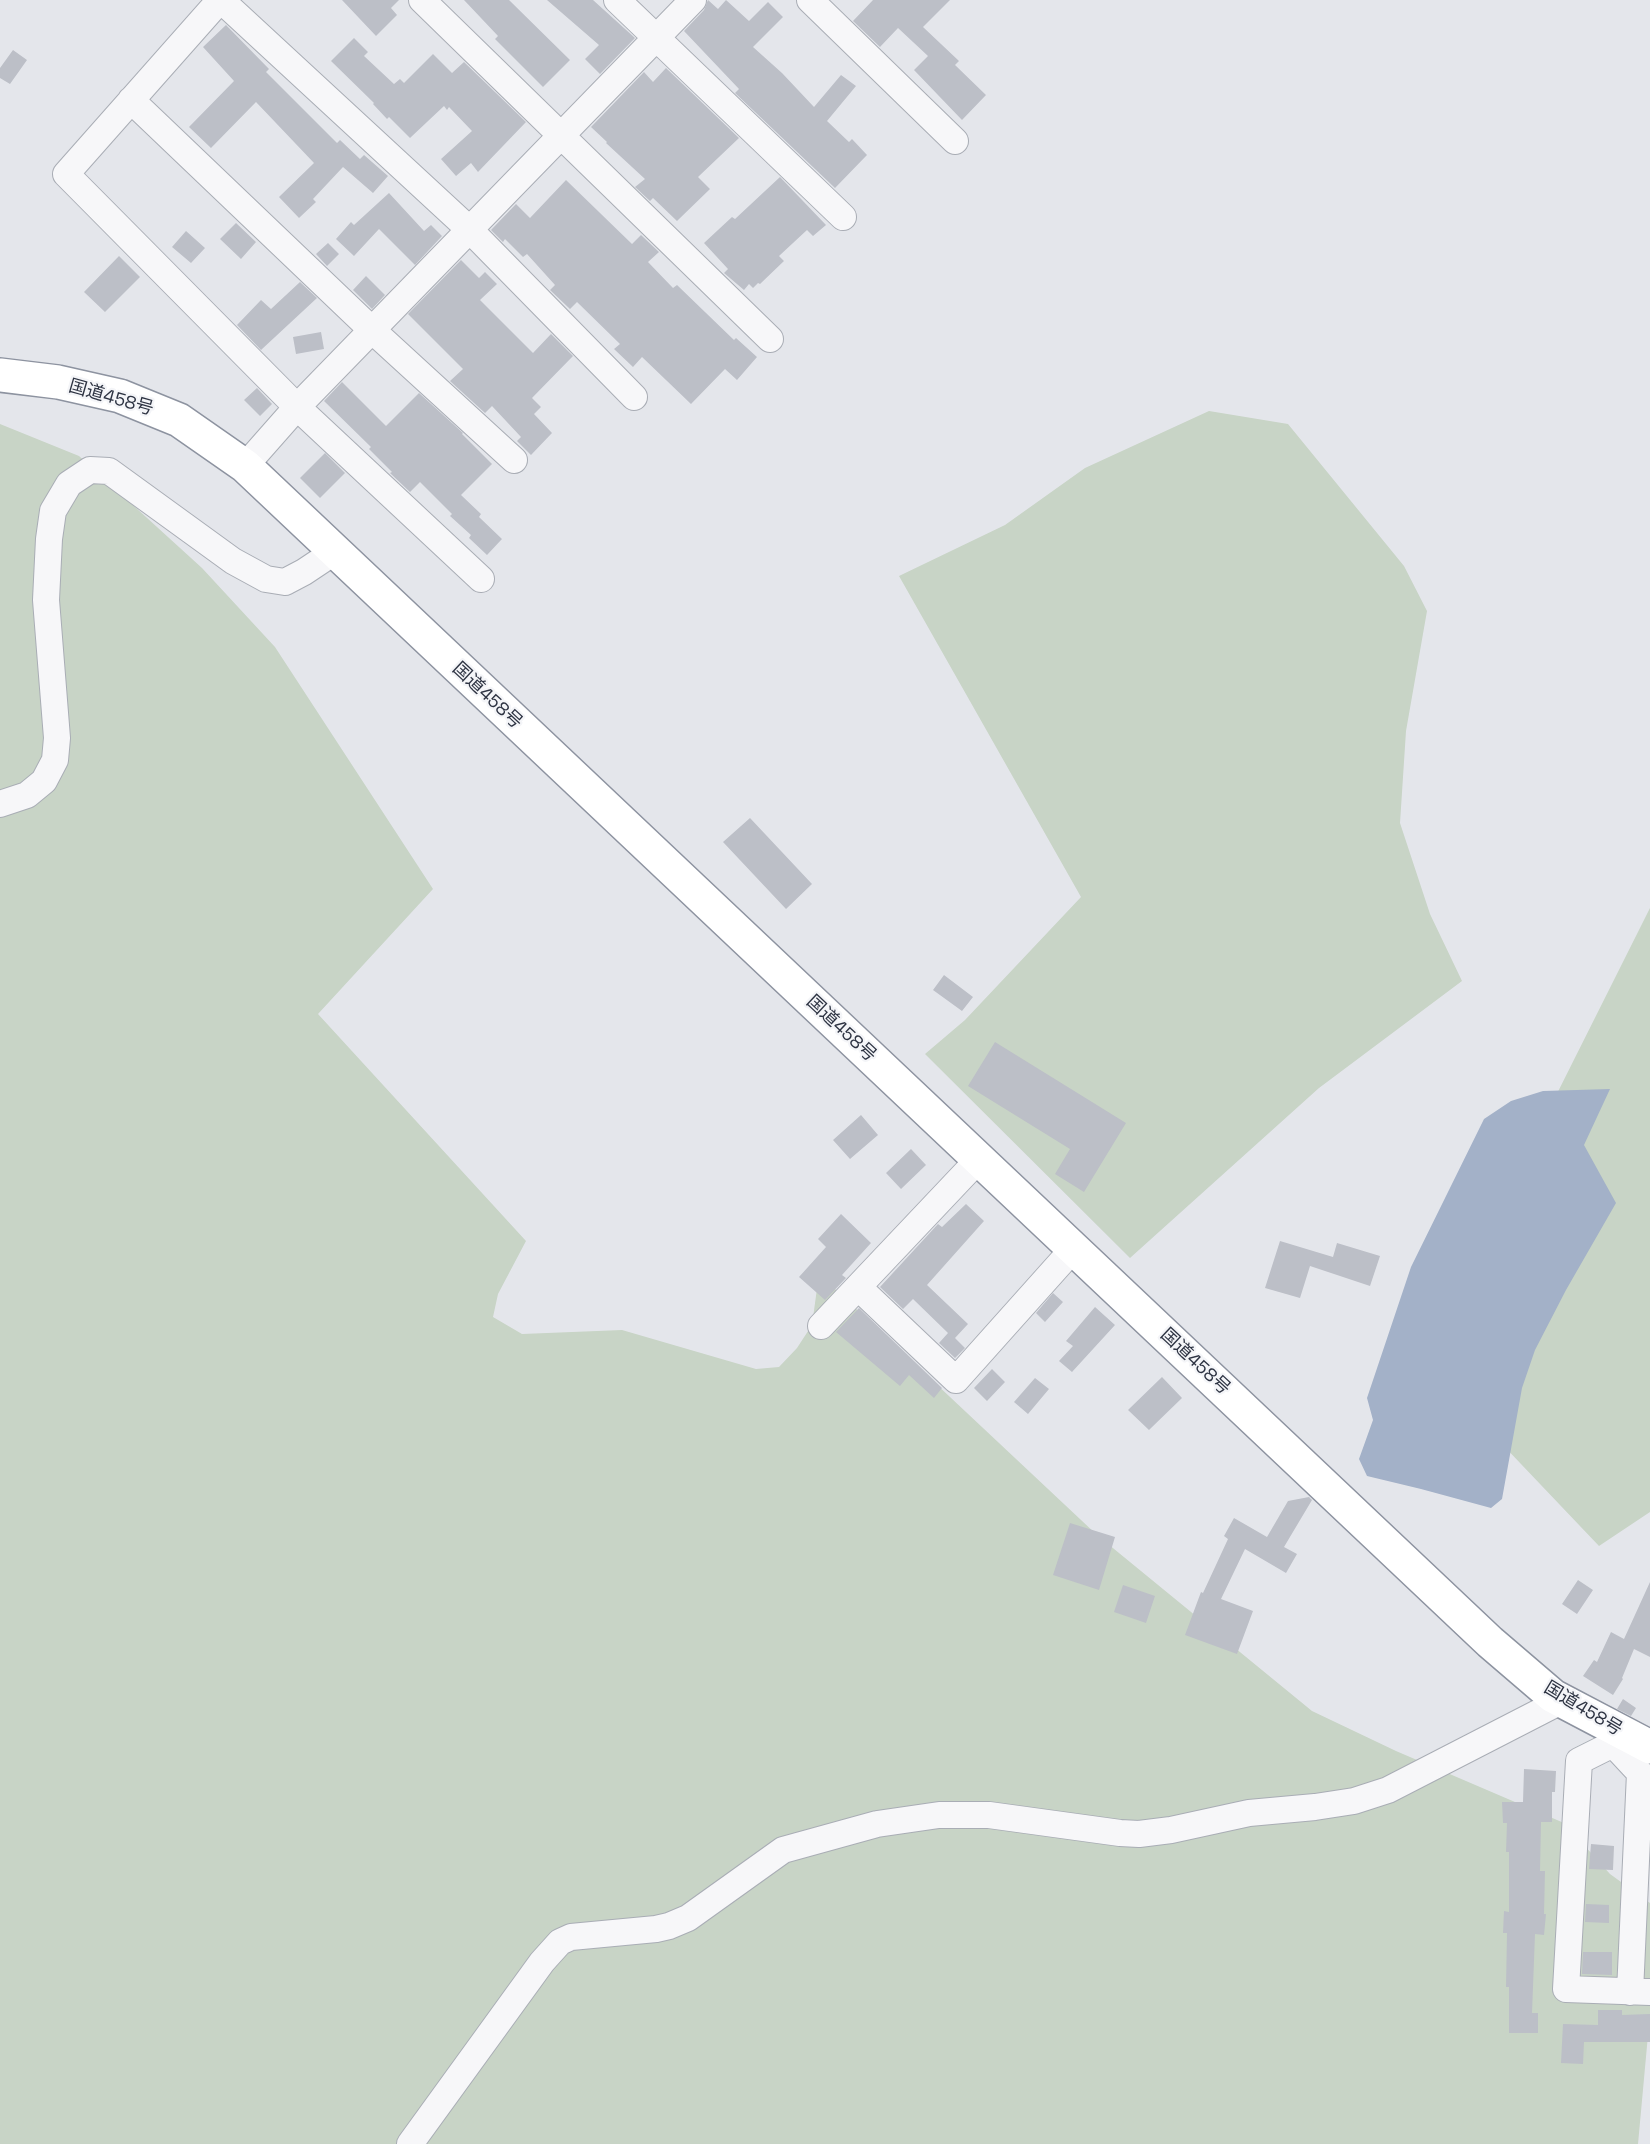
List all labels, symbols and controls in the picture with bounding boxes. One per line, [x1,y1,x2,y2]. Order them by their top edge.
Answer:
street label: 国道458号 [66,376,156,420]
street label: 国道458号 [448,658,526,734]
street label: 国道458号 [802,991,880,1067]
street label: 国道458号 [1156,1324,1234,1400]
street label: 国道458号 [1540,1677,1626,1741]

